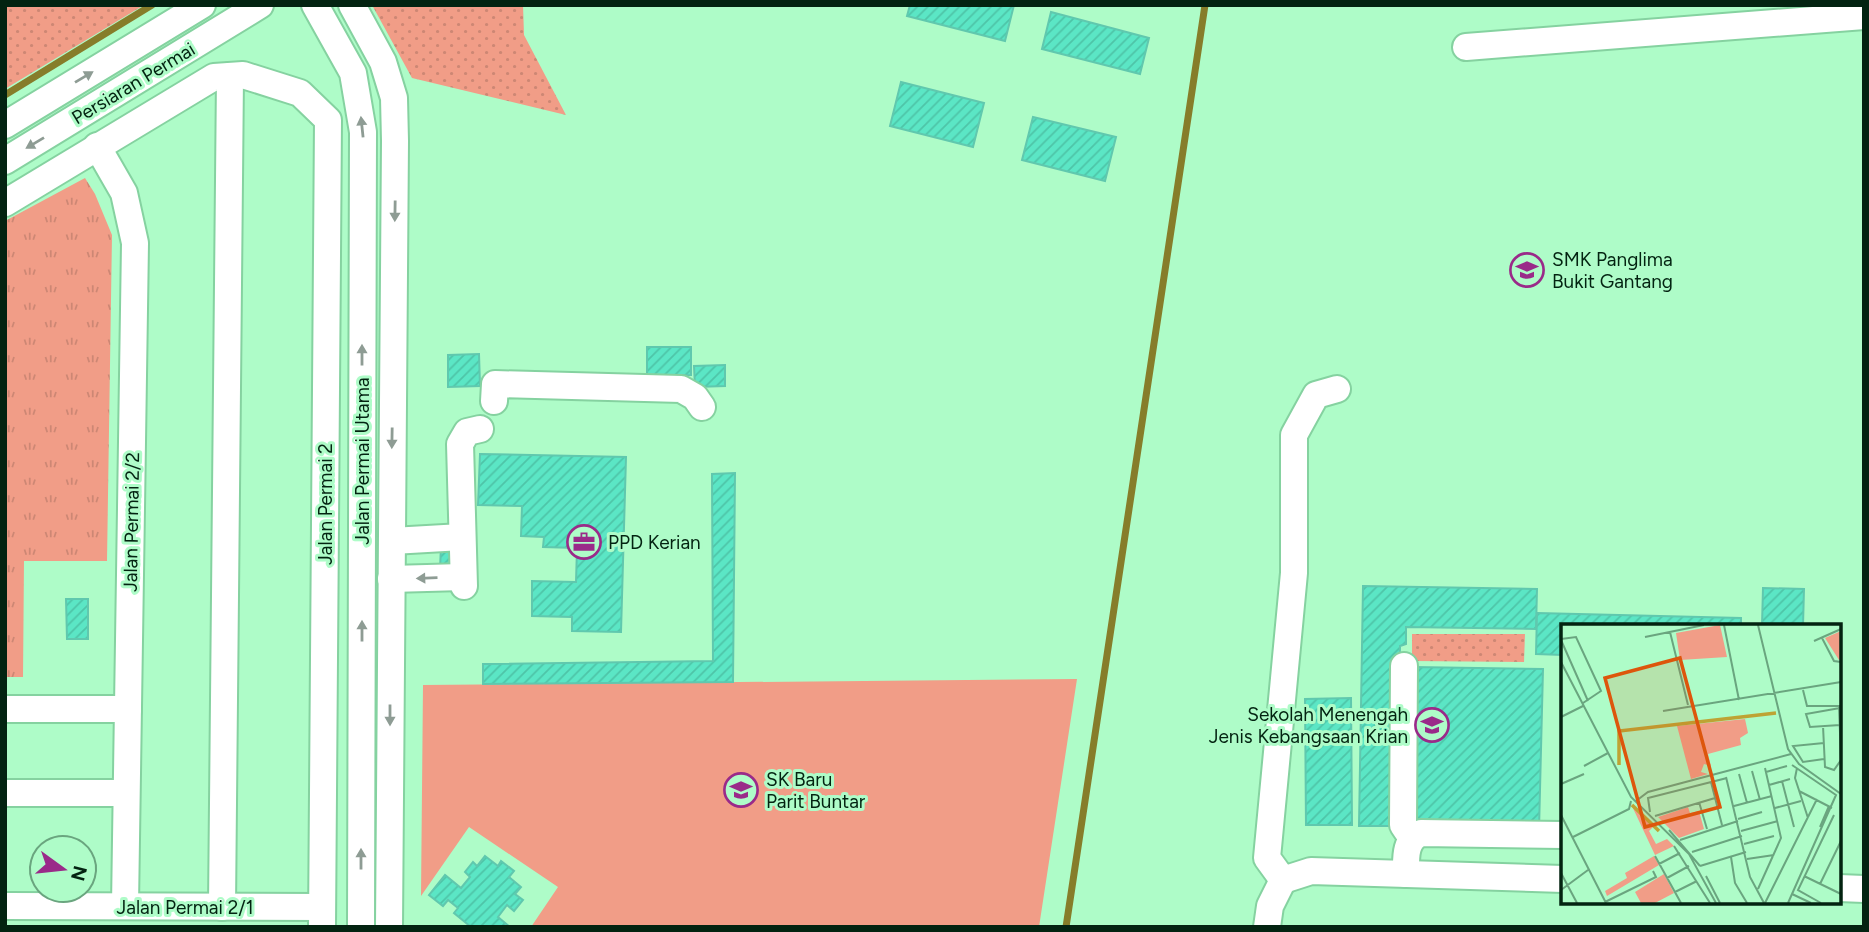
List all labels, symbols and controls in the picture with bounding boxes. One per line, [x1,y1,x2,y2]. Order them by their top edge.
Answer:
street label: Persiaran Permai [67,38,199,129]
one-way arrow [75,70,94,83]
one-way arrow [356,116,367,138]
one-way arrow [25,137,44,150]
one-way arrow [389,200,401,222]
place label: SMK Panglima Bukit Gantang [1552,248,1673,293]
school or university icon: SMK Panglima Bukit Gantang [1508,251,1546,289]
one-way arrow [357,343,368,365]
street label: Jalan Permai Utama [351,377,374,545]
one-way arrow [386,428,398,450]
street label: Jalan Permai 2 [314,443,337,565]
street label: Jalan Permai 2/2 [119,452,144,592]
office icon: PPD Kerian [565,523,603,561]
place label: PPD Kerian [608,531,701,554]
one-way arrow [416,573,438,584]
one-way arrow [356,620,368,642]
inset map [1561,624,1841,904]
place label: Sekolah Menengah Jenis Kebangsaan Krian [1209,703,1408,748]
one-way arrow [384,704,396,726]
school or university icon: Sekolah Menengah Jenis Kebangsaan Krian [1413,706,1451,744]
place label: SK Baru Parit Buntar [766,768,866,813]
school or university icon: SK Baru Parit Buntar [722,771,760,809]
north arrow [28,834,98,904]
one-way arrow [355,847,367,869]
text: N [66,863,92,883]
street label: Jalan Permai 2/1 [116,896,254,919]

